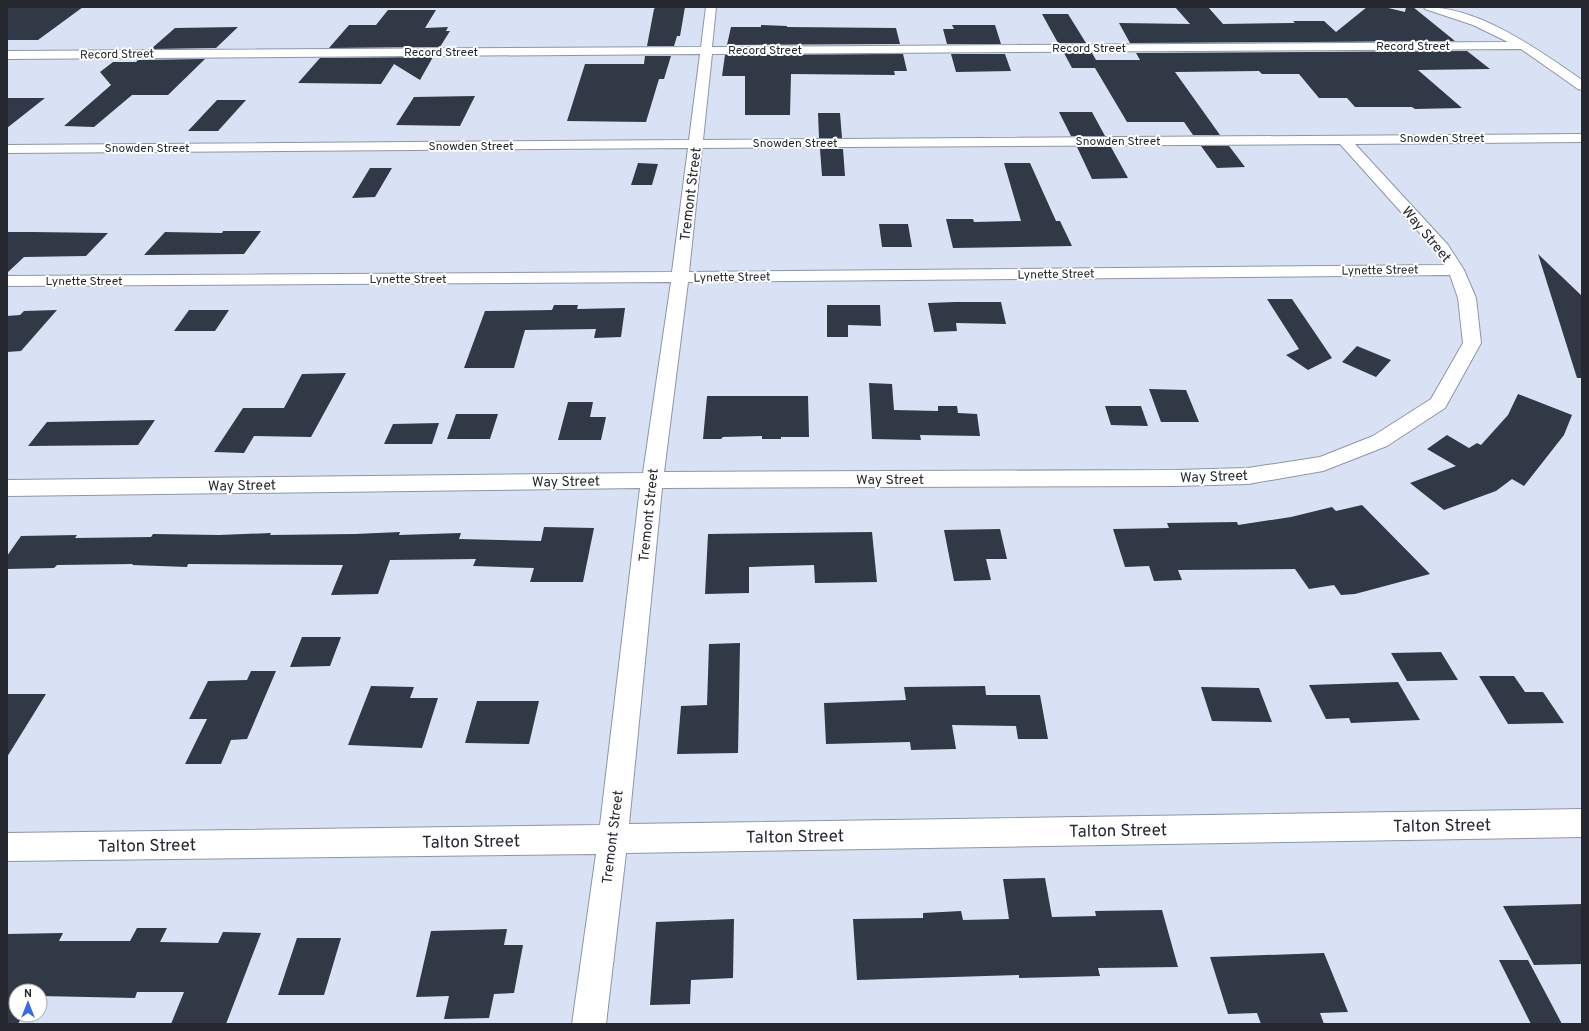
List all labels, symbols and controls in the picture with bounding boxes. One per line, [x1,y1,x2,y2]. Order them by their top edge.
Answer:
street label: Record Street [1376,39,1450,55]
street label: Record Street [1052,41,1126,57]
street label: Record Street [728,43,802,59]
street label: Record Street [404,45,478,61]
street label: Record Street [80,46,154,64]
street label: Snowden Street [1399,131,1485,147]
street label: Snowden Street [1075,134,1161,150]
street label: Snowden Street [752,136,838,152]
street label: Snowden Street [428,139,514,155]
street label: Snowden Street [104,141,190,157]
street label: Tremont Street [677,146,706,242]
street label: Way Street [1397,203,1454,266]
street label: Lynette Street [1341,262,1419,280]
street label: Lynette Street [1017,266,1095,284]
street label: Lynette Street [693,269,771,287]
street label: Lynette Street [369,272,447,288]
street label: Lynette Street [45,274,123,290]
street label: Tremont Street [636,467,663,563]
street label: Way Street [1180,468,1248,487]
street label: Way Street [856,472,924,489]
street label: Way Street [532,473,600,492]
street label: Way Street [208,477,276,496]
street label: Tremont Street [599,789,628,885]
street label: Talton Street [1393,815,1491,839]
street label: Talton Street [1069,820,1167,844]
street label: Talton Street [746,826,844,850]
street label: Talton Street [422,831,520,855]
street label: Talton Street [98,835,196,859]
north arrow [8,983,48,1023]
text: N [24,987,32,1001]

